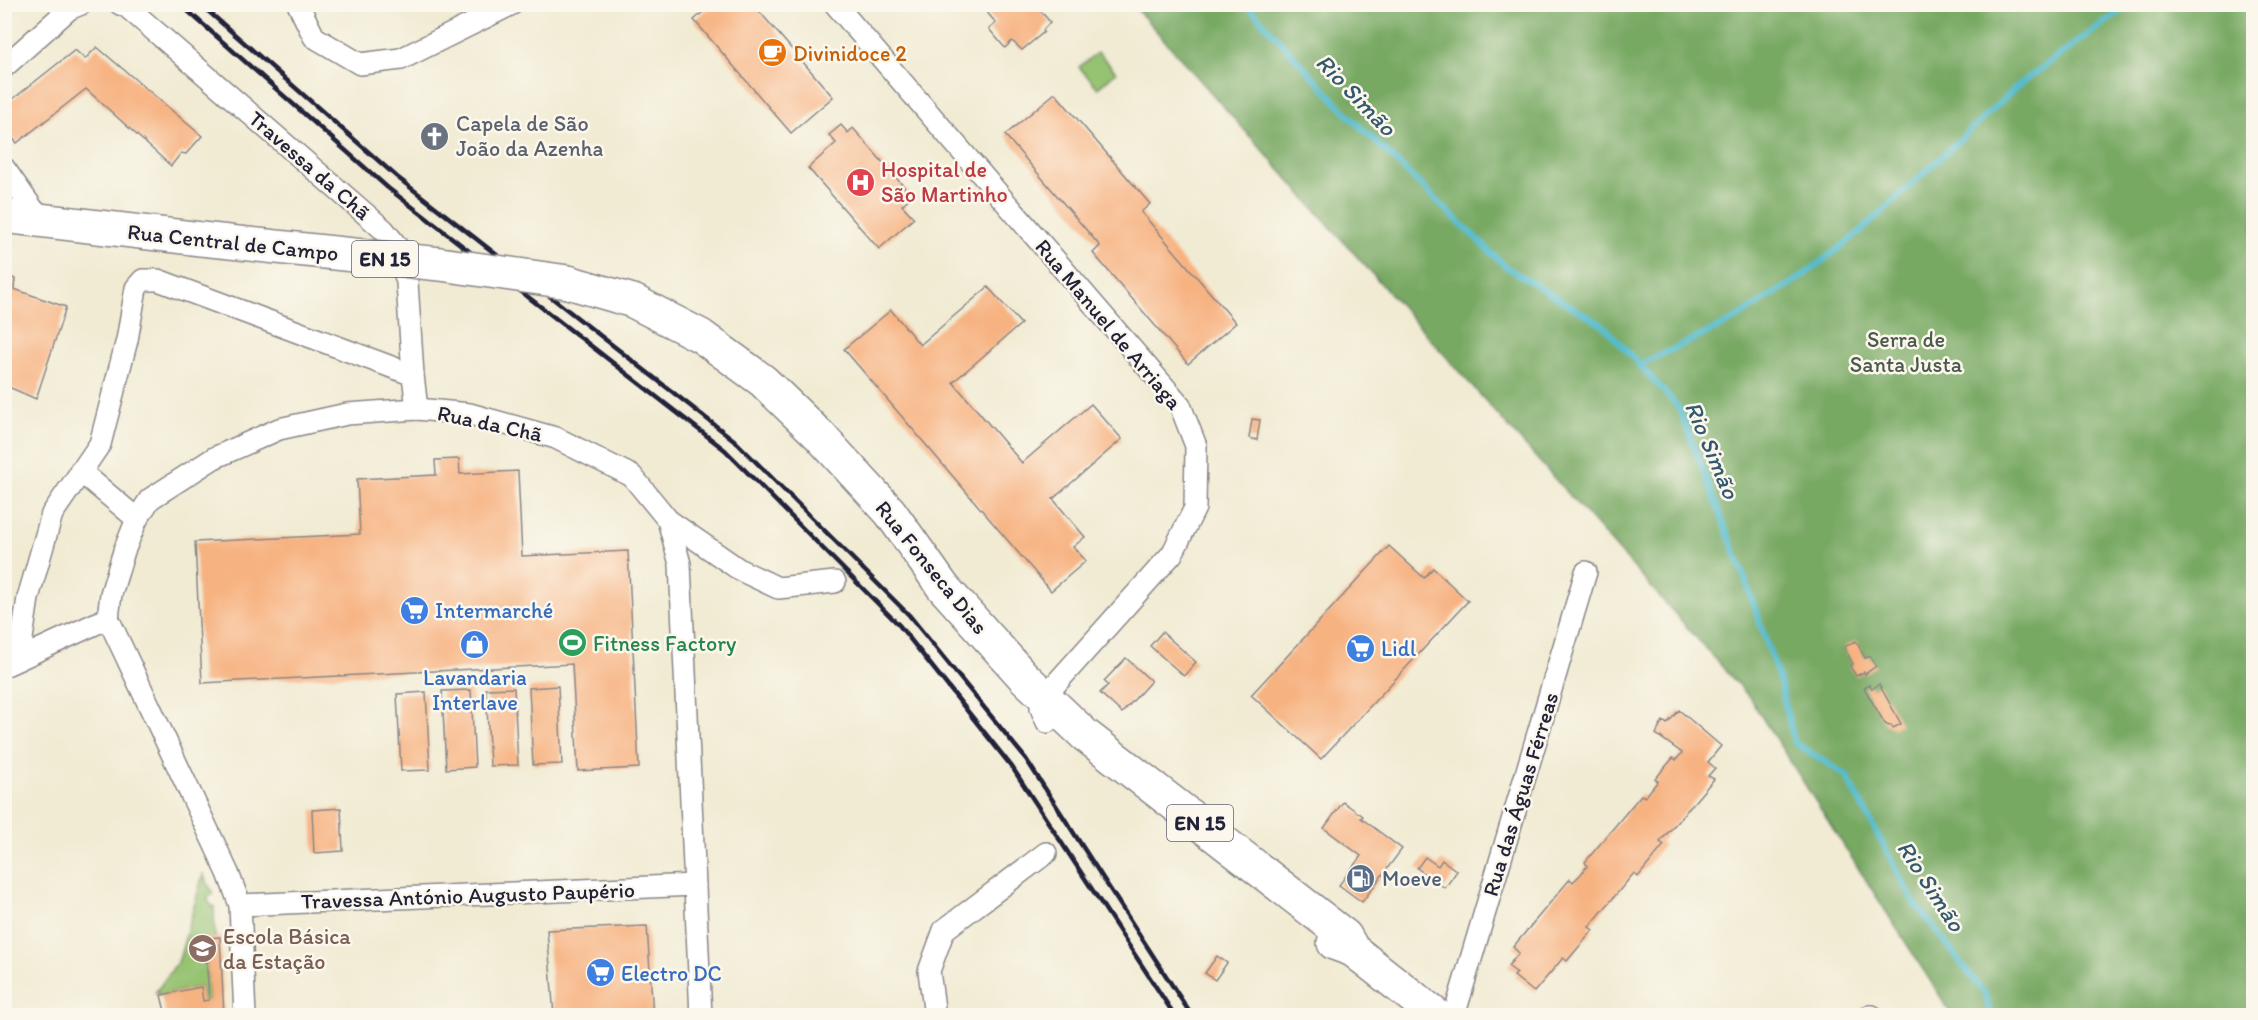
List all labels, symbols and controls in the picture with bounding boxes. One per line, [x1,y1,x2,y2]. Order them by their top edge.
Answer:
cafe icon: Divinidoce 2 [756,37,788,69]
place label: Divinidoce 2 [793,40,907,67]
water label: Rio Simão [1310,48,1403,142]
street label: Travessa da Chã [243,105,377,226]
place label: Capela de São João da Azenha [456,110,604,162]
church icon: Capela de São João da Azenha [419,120,451,152]
place label: Hospital de São Martinho [881,156,1008,208]
hospital icon: Hospital de São Martinho [844,166,876,198]
street label: Rua Central de Campo [126,218,340,267]
street label: Rua Manuel de Arriaga [1029,234,1188,416]
road number: EN 15 [352,241,418,277]
park label: Serra de Santa Justa [1850,326,1963,378]
water label: Rio Simão [1679,397,1746,503]
street label: Rua da Chã [435,399,545,448]
street label: Rua Fonseca Dias [870,495,994,640]
supermarket icon: Intermarché [398,594,430,626]
place label: Intermarché [435,597,553,624]
sports icon: Fitness Factory [556,627,588,659]
shop icon: Lavandaria Interlave [459,629,491,661]
place label: Fitness Factory [593,630,737,657]
supermarket icon: Lidl [1344,632,1376,664]
place label: Lidl [1381,635,1416,662]
place label: Lavandaria Interlave [423,664,527,716]
street label: Rua das Águas Férreas [1477,689,1564,899]
road number: EN 15 [1167,805,1233,841]
water label: Rio Simão [1891,835,1972,937]
fuel station icon: Moeve [1345,862,1377,894]
place label: Moeve [1382,865,1442,892]
street label: Travessa António Augusto Paupério [301,876,635,915]
place label: Escola Básica da Estação [223,923,351,975]
school or university icon: Escola Básica da Estação [186,933,218,965]
supermarket icon: Electro DC [584,957,616,989]
place label: Electro DC [621,960,722,987]

